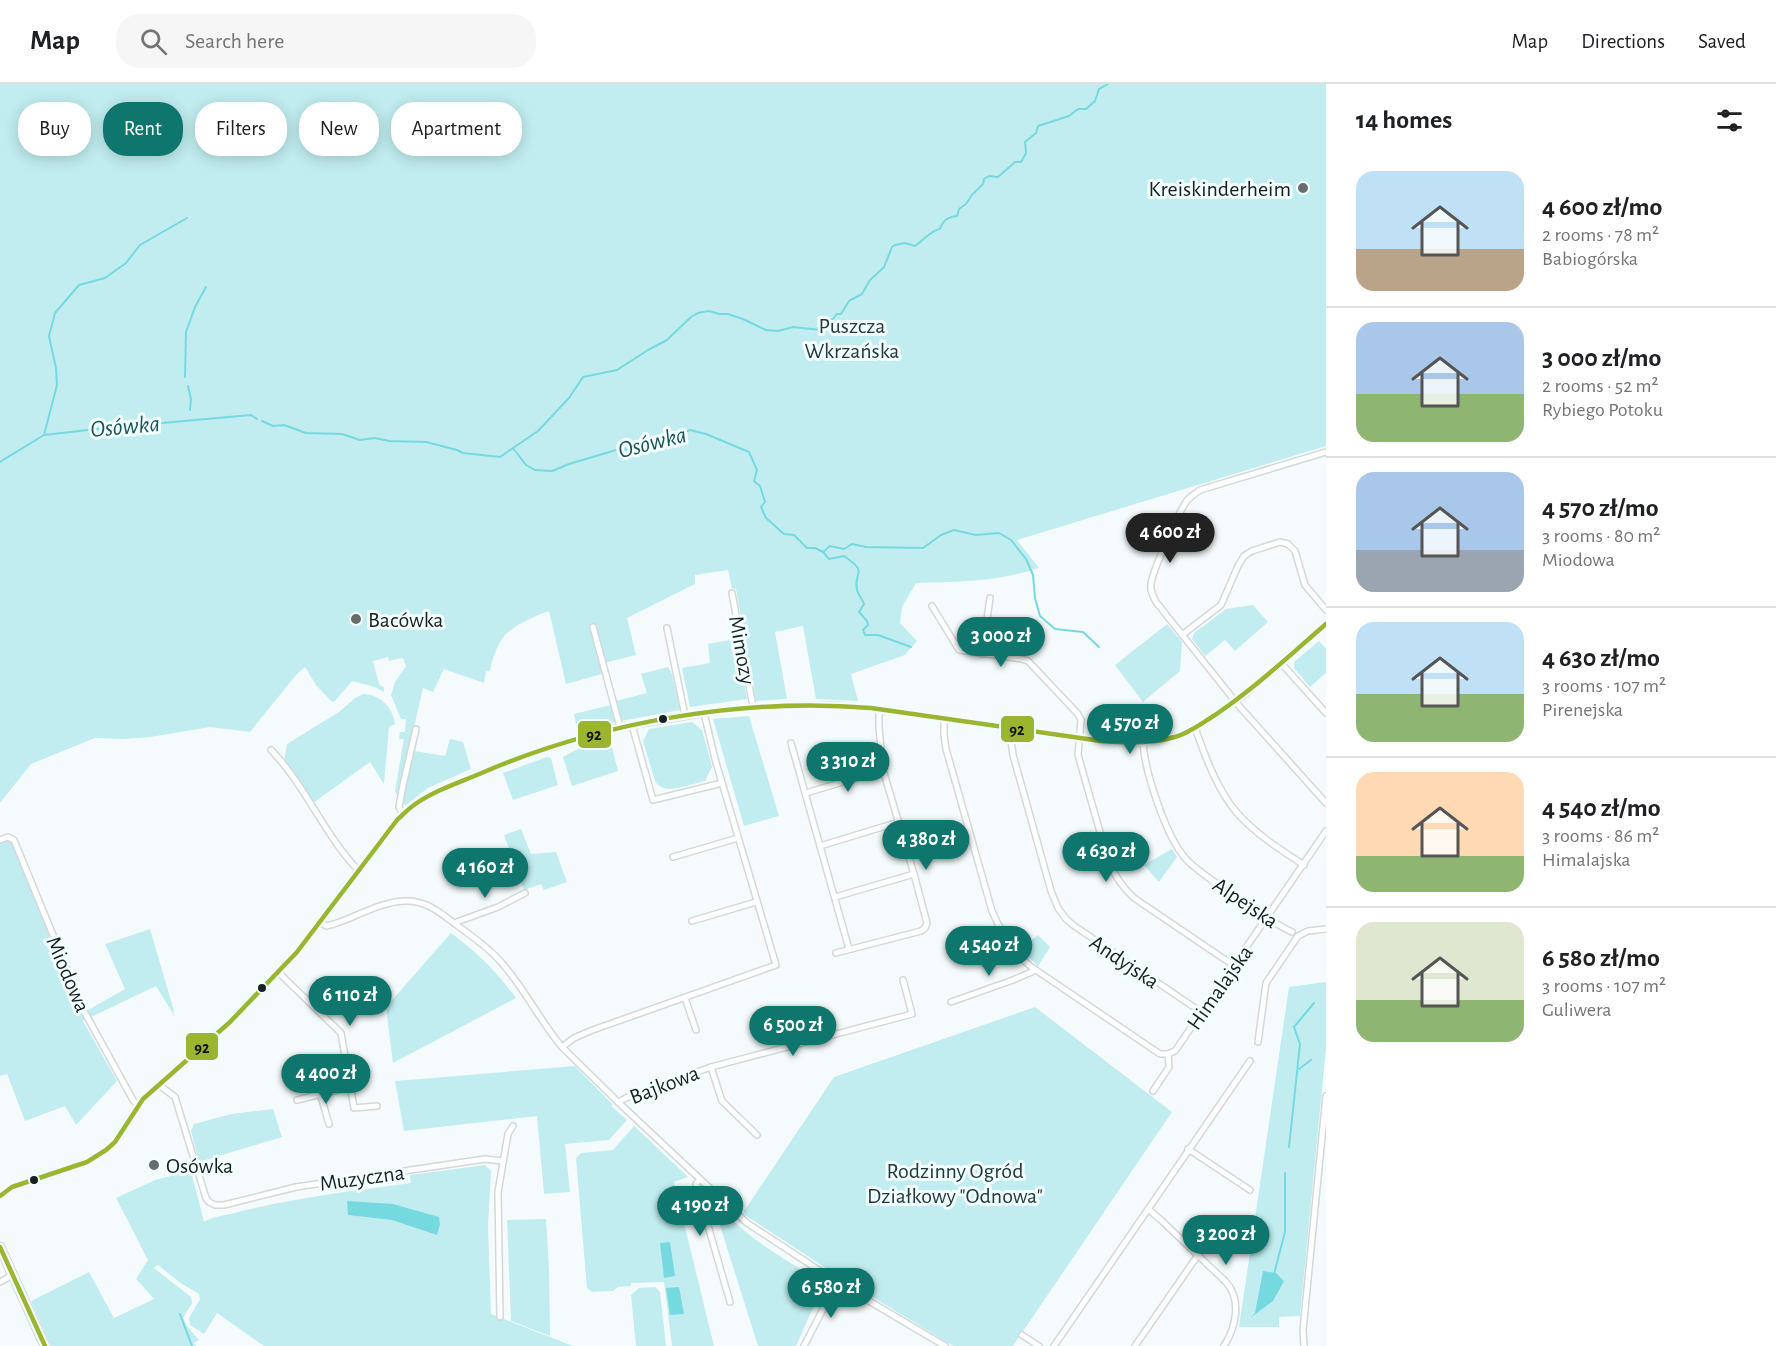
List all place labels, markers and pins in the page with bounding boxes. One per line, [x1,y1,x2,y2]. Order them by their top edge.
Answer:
place label: Kreiskinderheim [1149,178,1291,200]
marker: Kreiskinderheim [1296,181,1310,195]
pin: 4 600 zł [1108,513,1232,564]
place label: Bacówka [368,609,444,631]
marker: Bacówka [349,612,363,626]
pin: 3 000 zł [939,617,1063,668]
pin: 4 570 zł [1068,704,1192,755]
unlabelled marker [657,713,669,725]
pin: 3 310 zł [786,742,910,793]
pin: 4 380 zł [864,820,988,871]
pin: 4 630 zł [1044,832,1168,883]
pin: 4 160 zł [423,848,547,899]
pin: 4 540 zł [927,926,1051,977]
pin: 6 110 zł [288,976,412,1027]
unlabelled marker [256,982,268,994]
pin: 6 500 zł [731,1006,855,1057]
pin: 4 400 zł [264,1054,388,1105]
place label: Osówka [166,1155,233,1177]
marker: Osówka [147,1158,161,1172]
unlabelled marker [28,1174,40,1186]
pin: 4 190 zł [638,1186,762,1237]
pin: 3 200 zł [1164,1215,1288,1266]
pin: 6 580 zł [769,1268,893,1319]

